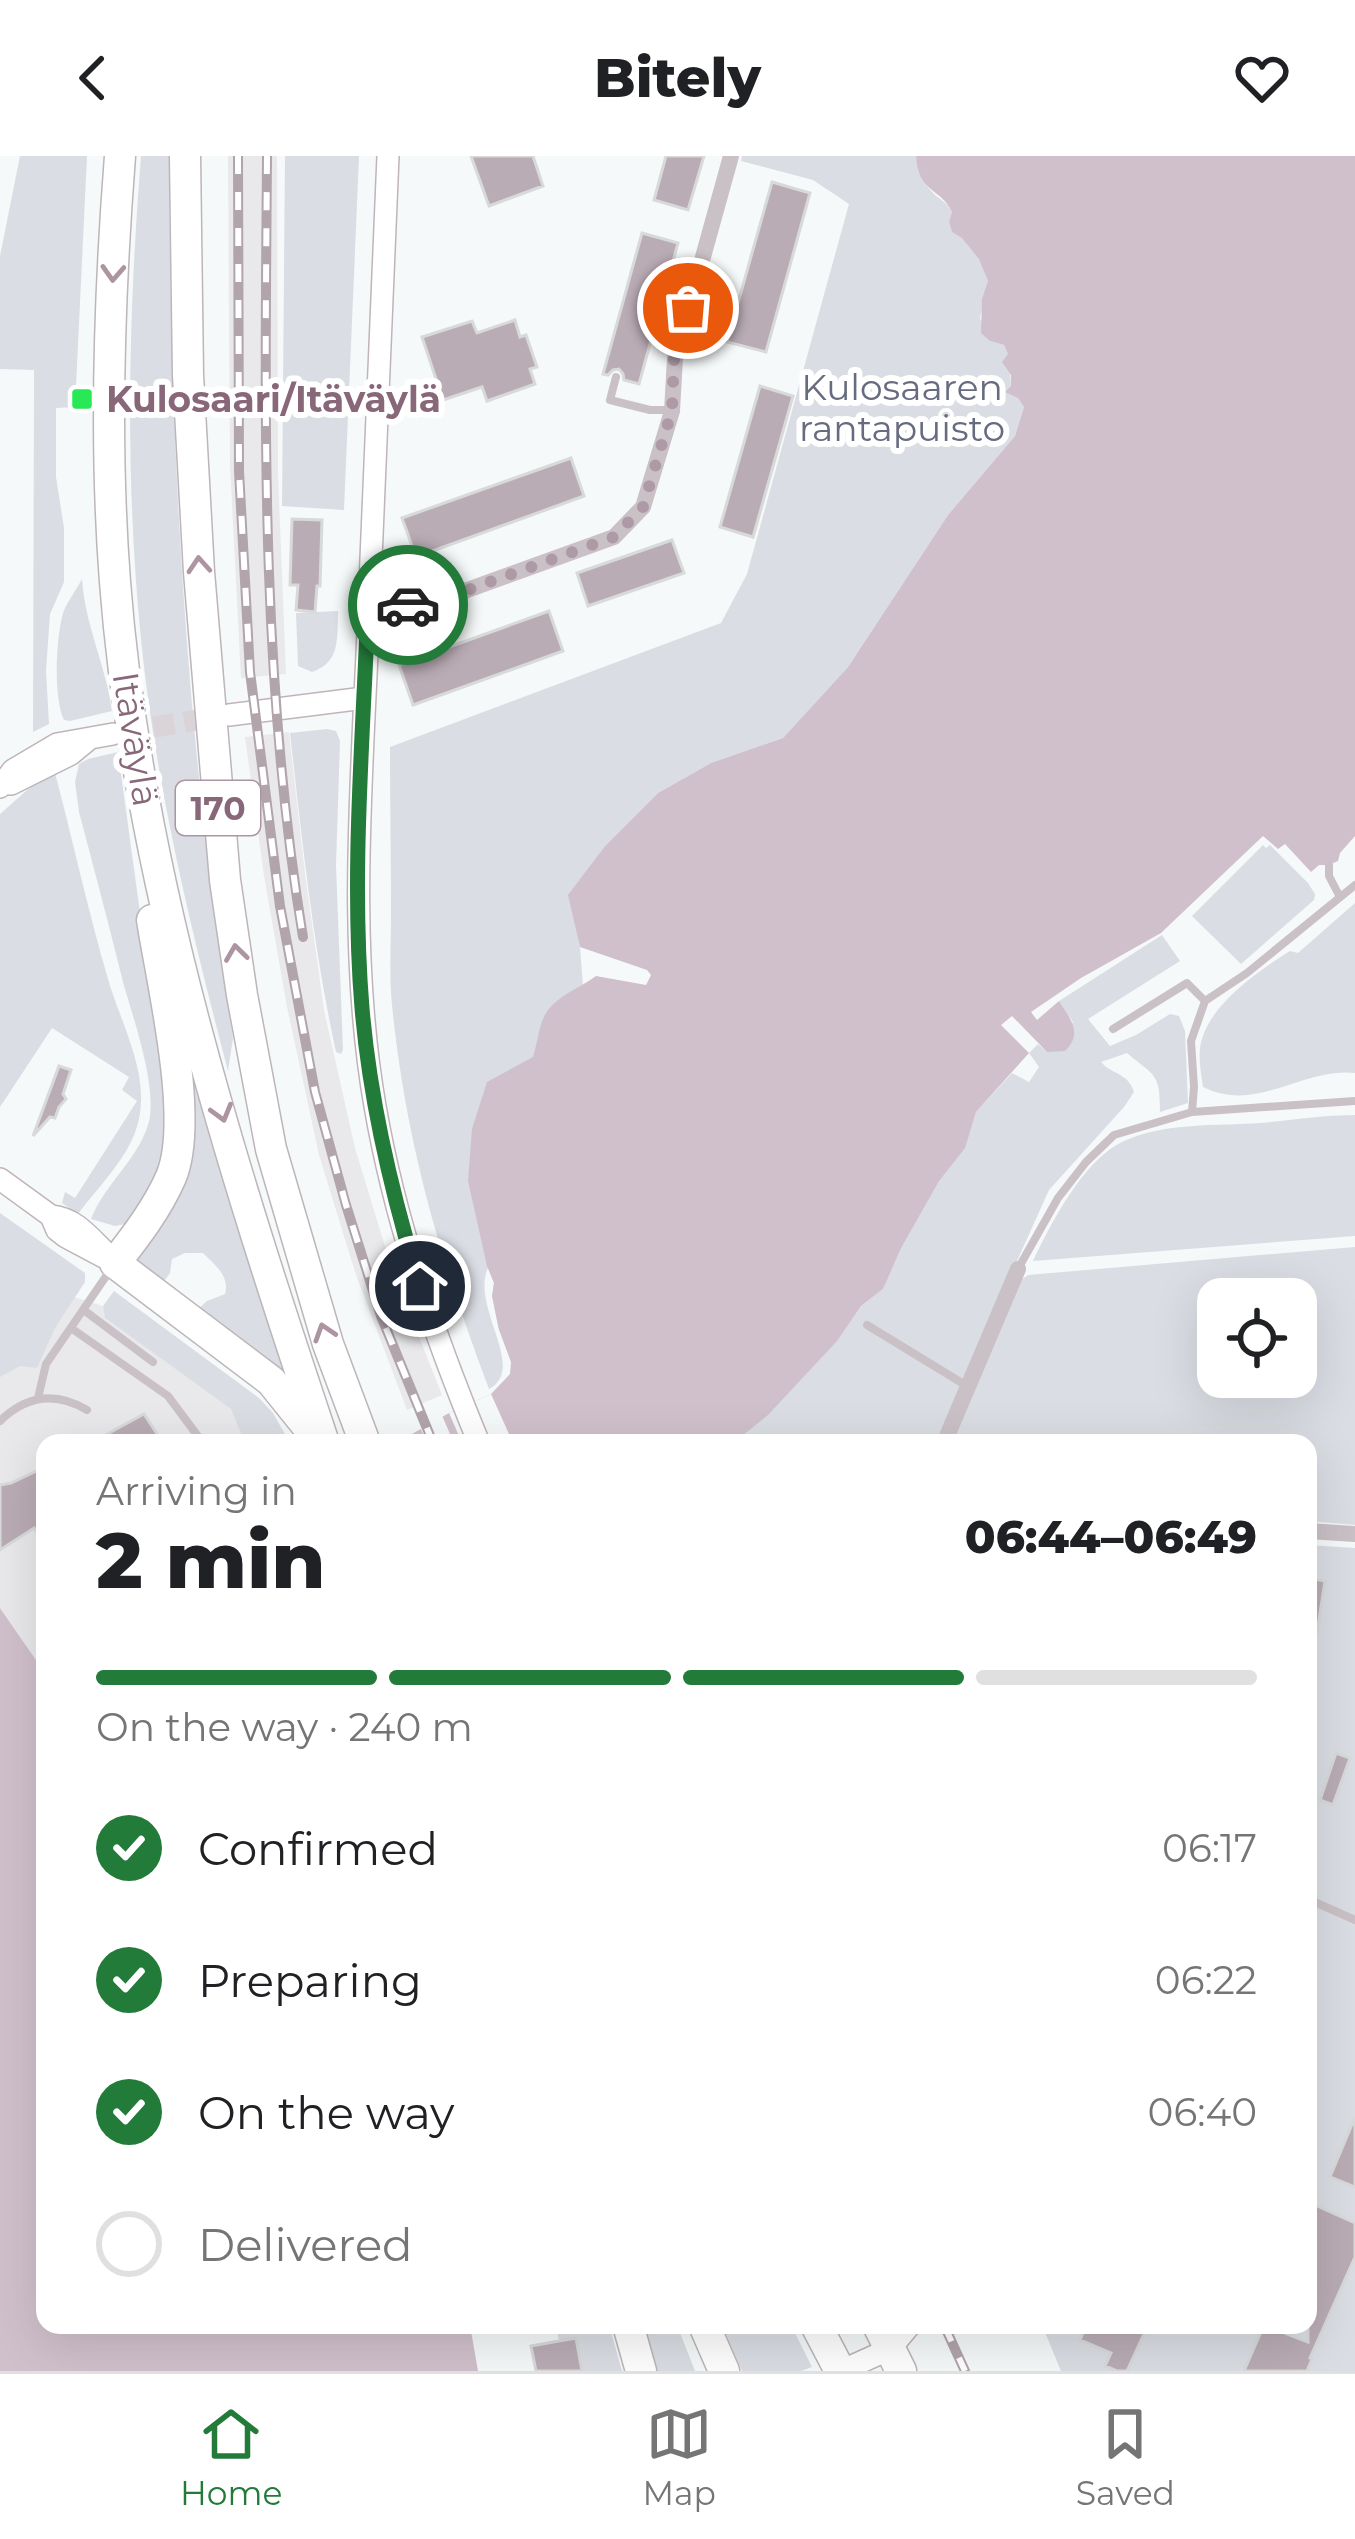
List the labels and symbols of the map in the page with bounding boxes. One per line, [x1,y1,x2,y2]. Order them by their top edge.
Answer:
pin [637,257,739,359]
one-way arrow [100,264,126,283]
park label: Kulosaaren rantapuisto [799,365,1005,450]
place label: Kulosaari/Itäväylä [106,377,441,421]
marker: Kulosaari/Itäväylä [69,386,95,412]
courier [348,545,468,665]
one-way arrow [186,555,212,574]
street label: Itäväylä [104,669,168,809]
road number: 170 [176,781,260,835]
one-way arrow [224,943,250,963]
one-way arrow [207,1102,232,1122]
pin [369,1235,471,1337]
one-way arrow [314,1322,339,1343]

